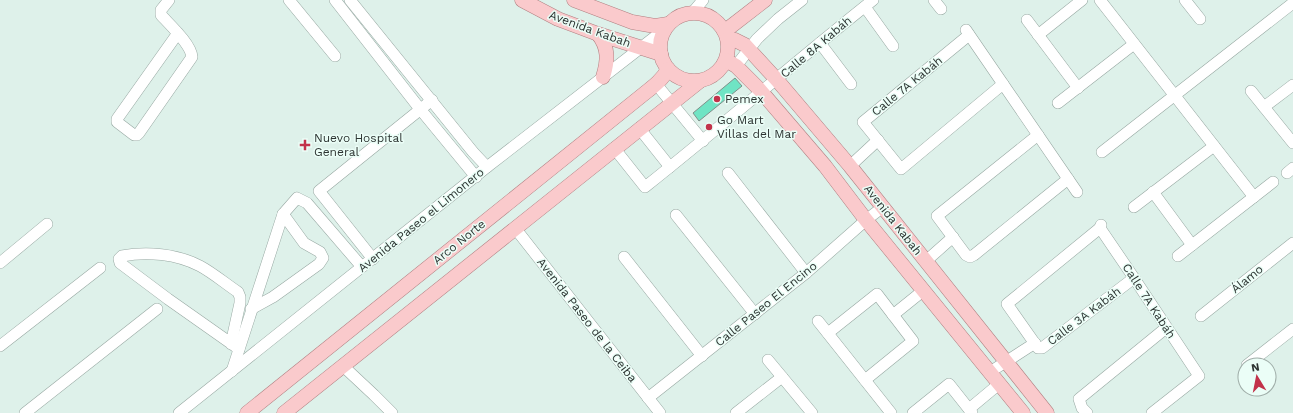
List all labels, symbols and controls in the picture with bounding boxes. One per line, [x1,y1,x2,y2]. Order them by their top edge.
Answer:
street label: Avenida Kabah [547,8,633,50]
street label: Calle 8A Kabáh [778,13,854,81]
street label: Calle 7A Kabáh [869,53,945,119]
place label: Pemex [725,92,764,106]
marker: Pemex [712,94,722,104]
place label: Go Mart Villas del Mar [717,113,796,141]
marker: Go Mart Villas del Mar [704,122,714,132]
place label: Nuevo Hospital General [314,131,403,159]
marker: Nuevo Hospital General [299,139,311,151]
street label: Avenida Paseo el Limonero [355,165,487,275]
street label: Avenida Kabah [861,182,925,258]
street label: Arco Norte [430,217,488,267]
street label: Avenida Paseo de la Ceiba [534,255,640,385]
street label: Calle Paseo El Encino [712,259,820,349]
street label: Calle 7A Kabáh [1120,261,1178,341]
street label: Álamo [1228,262,1266,296]
street label: Calle 3A Kabáh [1045,284,1123,348]
north arrow [1237,357,1277,397]
text: N [1250,361,1260,375]

